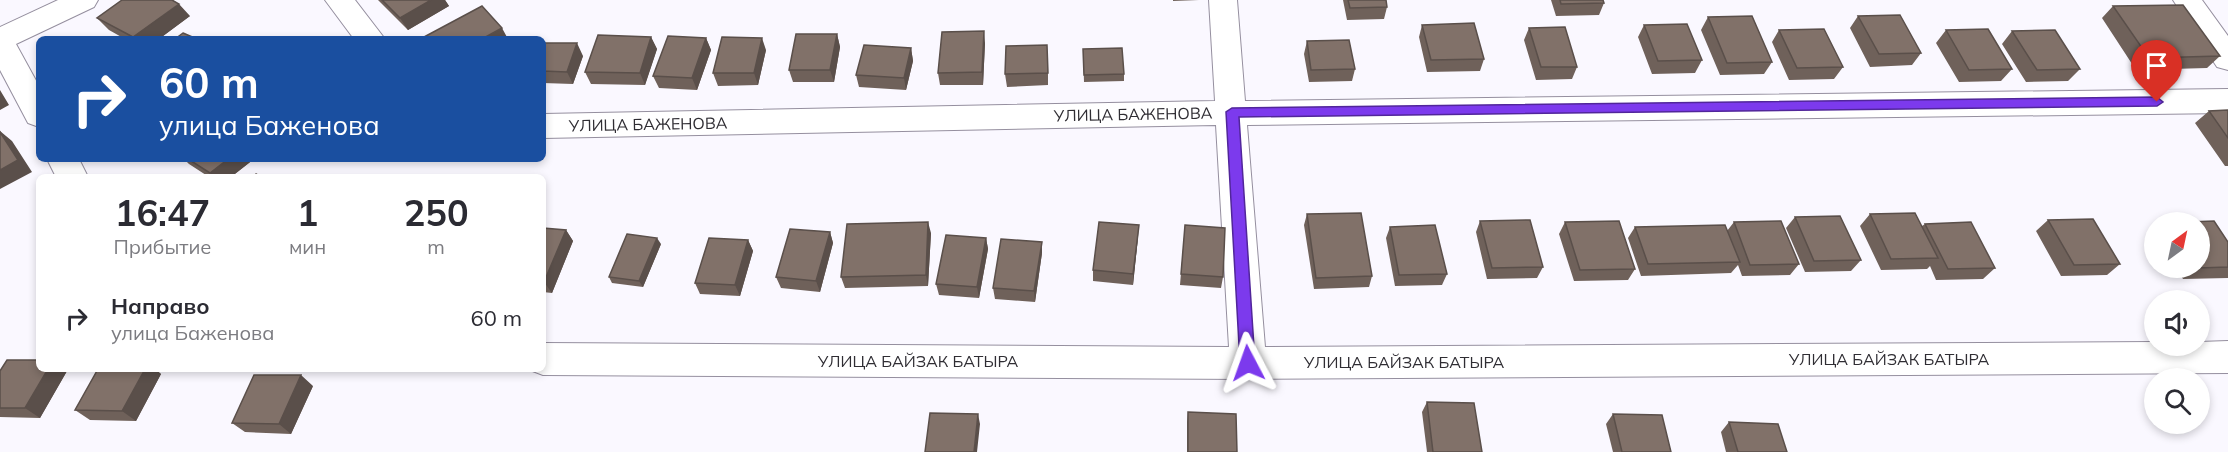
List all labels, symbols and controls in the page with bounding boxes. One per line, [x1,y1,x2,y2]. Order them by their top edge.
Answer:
pin [2131,40,2182,102]
icon: arrive [2140,49,2173,82]
text: 60 m [159,56,259,109]
icon: right [60,60,138,138]
street label: УЛИЦА БАЖЕНОВА [1053,103,1213,125]
text: улица Баженова [159,108,380,142]
street label: УЛИЦА БАЖЕНОВА [568,113,728,135]
text: 16:47 [115,190,210,235]
text: 1 [297,190,318,235]
text: 250 [404,190,469,235]
north arrow [2144,212,2210,278]
map controls [2144,212,2210,434]
text: Прибытие [113,234,211,259]
text: мин [289,234,326,259]
text: m [427,234,445,259]
button: sound [2144,290,2210,356]
text: Направо [111,292,209,320]
icon: right [60,302,93,335]
text: 60 m [471,304,522,332]
text: улица Баженова [111,320,274,345]
position arrow [1216,331,1280,395]
street label: УЛИЦА БАЙЗАК БАТЫРА [1788,349,1990,369]
street label: УЛИЦА БАЙЗАК БАТЫРА [817,351,1019,371]
street label: УЛИЦА БАЙЗАК БАТЫРА [1303,352,1505,372]
button: search [2144,368,2210,434]

